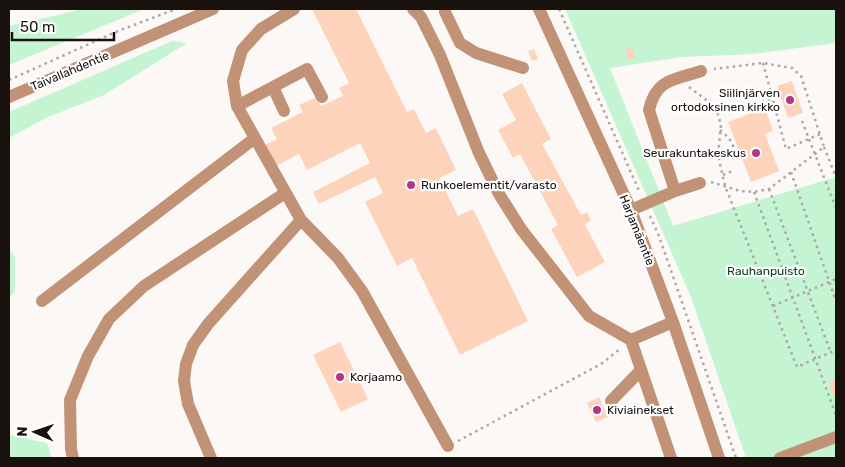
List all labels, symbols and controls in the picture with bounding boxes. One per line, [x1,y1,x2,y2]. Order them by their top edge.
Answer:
scale bar [12,10,115,42]
text: 50 m [20,18,55,36]
street label: Taivallahdentie [29,48,111,94]
place label: Siilinjärven ortodoksinen kirkko [671,86,780,114]
marker: Siilinjärven ortodoksinen kirkko [784,94,796,106]
place label: Seurakuntakeskus [643,146,746,160]
marker: Seurakuntakeskus [750,147,762,159]
place label: Runkoelementit/varasto [421,178,557,192]
marker: Runkoelementit/varasto [405,179,417,191]
street label: Harjamäentie [616,193,658,268]
park label: Rauhanpuisto [727,264,805,278]
place label: Korjaamo [350,370,402,384]
marker: Korjaamo [334,371,346,383]
place label: Kiviainekset [607,403,674,417]
marker: Kiviainekset [591,404,603,416]
north arrow [10,407,60,457]
text: N [14,426,31,437]

